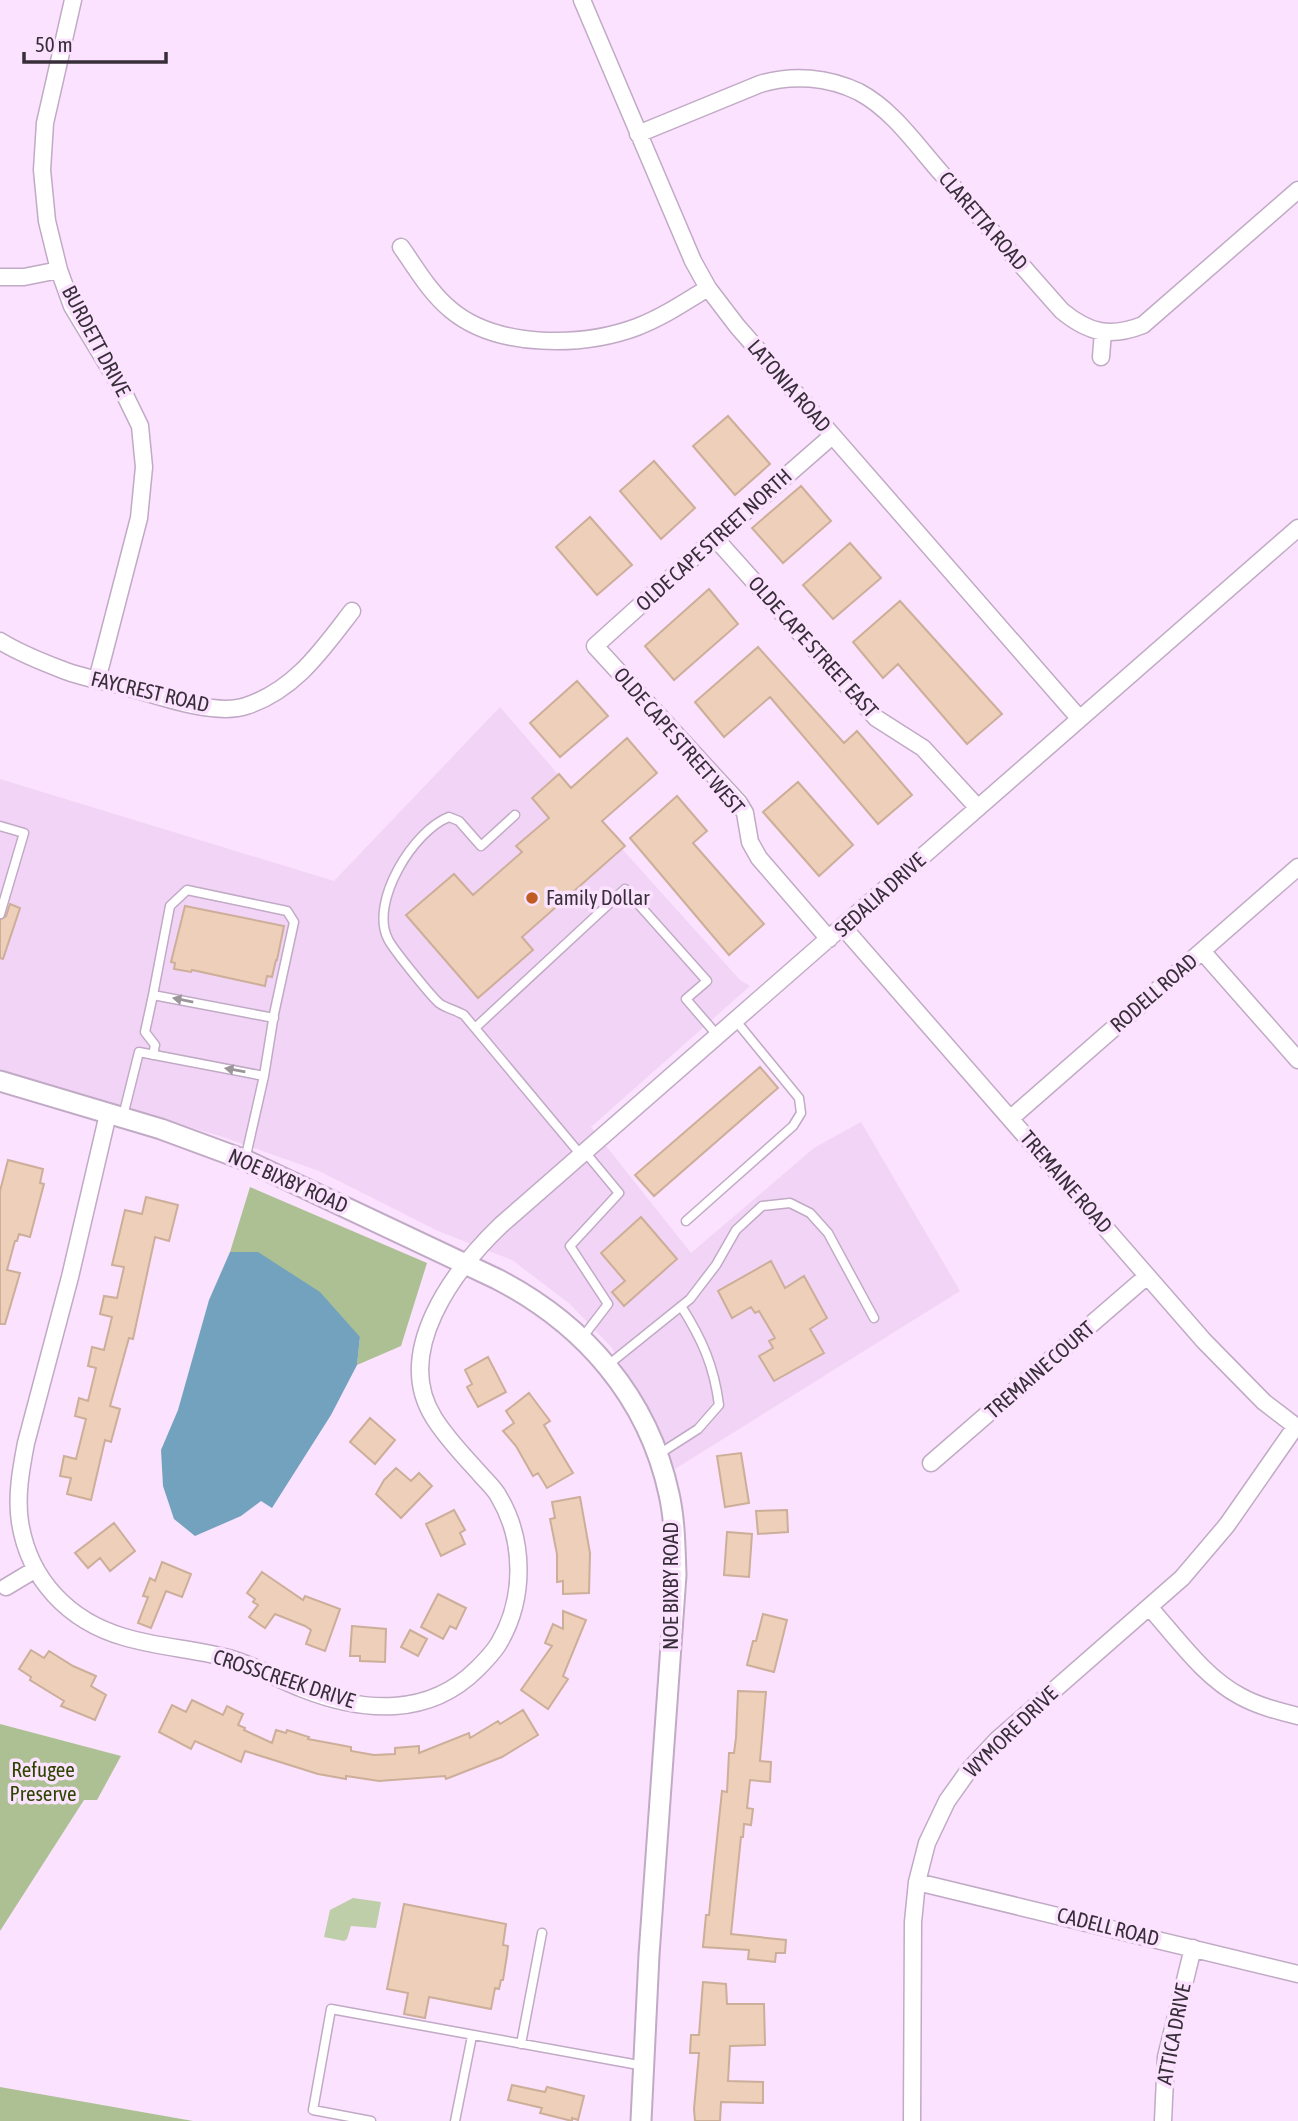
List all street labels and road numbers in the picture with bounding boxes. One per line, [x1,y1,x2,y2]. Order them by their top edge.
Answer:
street label: CLARETTA ROAD [934,166,1033,275]
street label: BURDETT DRIVE [58,281,136,400]
street label: LATONIA ROAD [743,334,836,436]
street label: OLDE CAPE STREET NORTH [631,463,796,615]
street label: OLDE CAPE STREET EAST [744,571,883,722]
street label: OLDE CAPE STREET WEST [609,662,750,819]
street label: FAYCREST ROAD [89,666,212,716]
street label: SEDALIA DRIVE [829,847,930,941]
street label: RODELL ROAD [1105,948,1202,1036]
street label: TREMAINE ROAD [1016,1125,1118,1237]
street label: NOE BIXBY ROAD [225,1143,352,1217]
street label: TREMAINE COURT [980,1316,1099,1423]
street label: NOE BIXBY ROAD [658,1522,682,1650]
street label: CROSSCREEK DRIVE [210,1644,358,1712]
street label: WYMORE DRIVE [959,1681,1062,1782]
street label: CADELL ROAD [1055,1902,1162,1950]
street label: ATTICA DRIVE [1151,1981,1195,2087]

